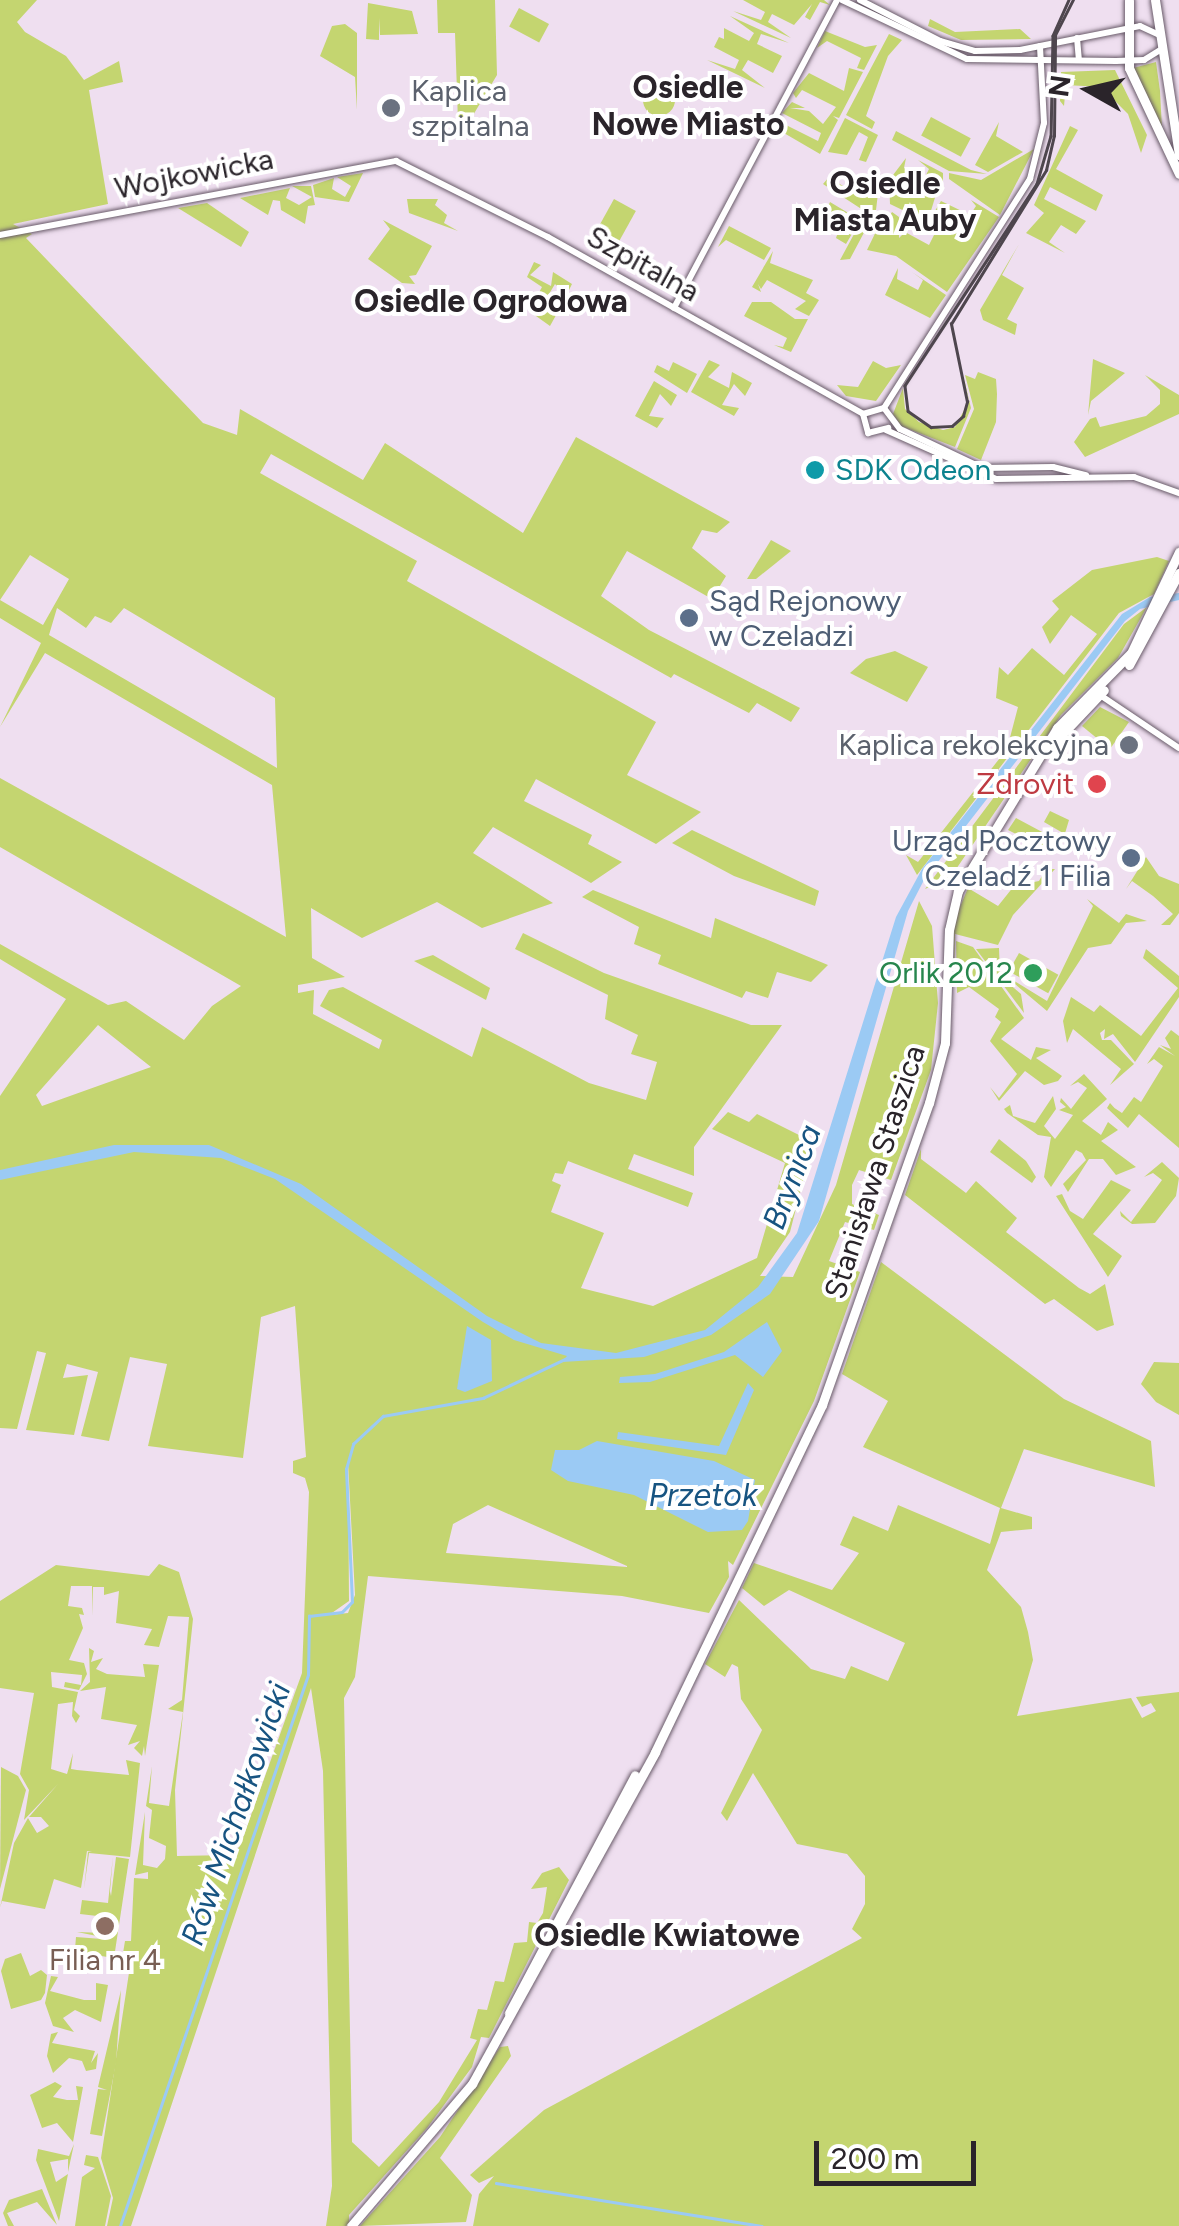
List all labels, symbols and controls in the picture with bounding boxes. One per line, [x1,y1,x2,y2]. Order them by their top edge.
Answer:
north arrow [1039,40,1139,140]
district label: Osiedle Nowe Miasto [591,69,785,144]
place label: Kaplica szpitalna [411,73,530,144]
text: N [1041,73,1078,99]
marker: Kaplica szpitalna [380,97,402,119]
street label: Wojkowicka [112,141,276,207]
district label: Osiedle Miasta Auby [794,165,976,240]
street label: Szpitalna [580,218,706,310]
district label: Osiedle Ogrodowa [354,282,628,320]
place label: SDK Odeon [835,452,991,488]
marker: SDK Odeon [804,459,826,481]
place label: Sąd Rejonowy w Czeladzi [709,583,901,654]
marker: Sąd Rejonowy w Czeladzi [678,607,700,629]
place label: Kaplica rekolekcyjna [838,727,1109,763]
marker: Kaplica rekolekcyjna [1118,734,1140,756]
place label: Zdrovit [976,766,1074,802]
marker: Zdrovit [1084,771,1110,797]
place label: Urząd Pocztowy Czeladź 1 Filia [892,823,1111,894]
marker: Urząd Pocztowy Czeladź 1 Filia [1120,847,1142,869]
place label: Orlik 2012 [879,955,1013,991]
marker: Orlik 2012 [1022,962,1044,984]
street label: Stanisława Staszica [817,1041,933,1303]
water label: Brynica [755,1119,829,1235]
water label: Przetok [649,1476,757,1514]
water label: Rów Michałkowicki [173,1678,299,1950]
marker: Filia nr 4 [94,1915,116,1937]
district label: Osiedle Kwiatowe [534,1916,800,1954]
place label: Filia nr 4 [49,1942,161,1978]
scale bar [819,2121,982,2183]
text: 200 m [831,2140,919,2177]

